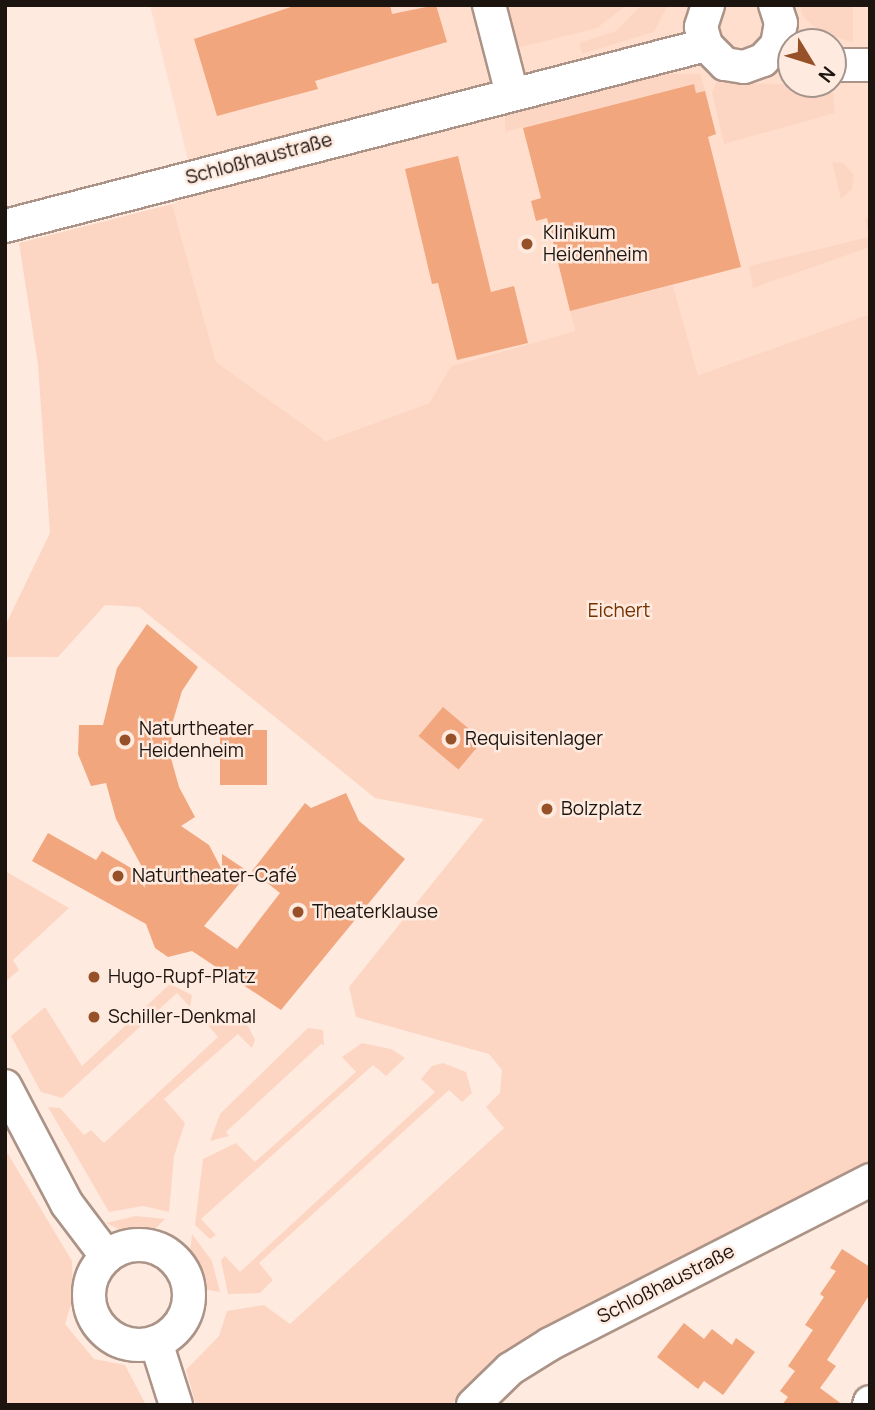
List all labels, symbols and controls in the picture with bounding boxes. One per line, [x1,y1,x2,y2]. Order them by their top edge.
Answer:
north arrow [777,28,847,98]
text: N [813,61,841,88]
street label: Schloßhaustraße [183,128,335,190]
place label: Klinikum Heidenheim [543,222,648,266]
marker: Klinikum Heidenheim [517,234,537,254]
park label: Eichert [588,600,650,622]
place label: Naturtheater Heidenheim [139,718,254,762]
place label: Requisitenlager [465,728,603,750]
marker: Requisitenlager [443,731,459,747]
marker: Naturtheater Heidenheim [117,732,133,748]
place label: Bolzplatz [561,798,642,820]
marker: Bolzplatz [539,801,555,817]
place label: Naturtheater-Café [132,865,297,887]
marker: Naturtheater-Café [110,868,126,884]
place label: Theaterklause [312,901,438,923]
marker: Theaterklause [290,904,306,920]
place label: Hugo-Rupf-Platz [108,966,256,988]
marker: Hugo-Rupf-Platz [86,969,102,985]
place label: Schiller-Denkmal [108,1006,256,1028]
marker: Schiller-Denkmal [86,1009,102,1025]
street label: Schloßhaustraße [594,1240,738,1328]

